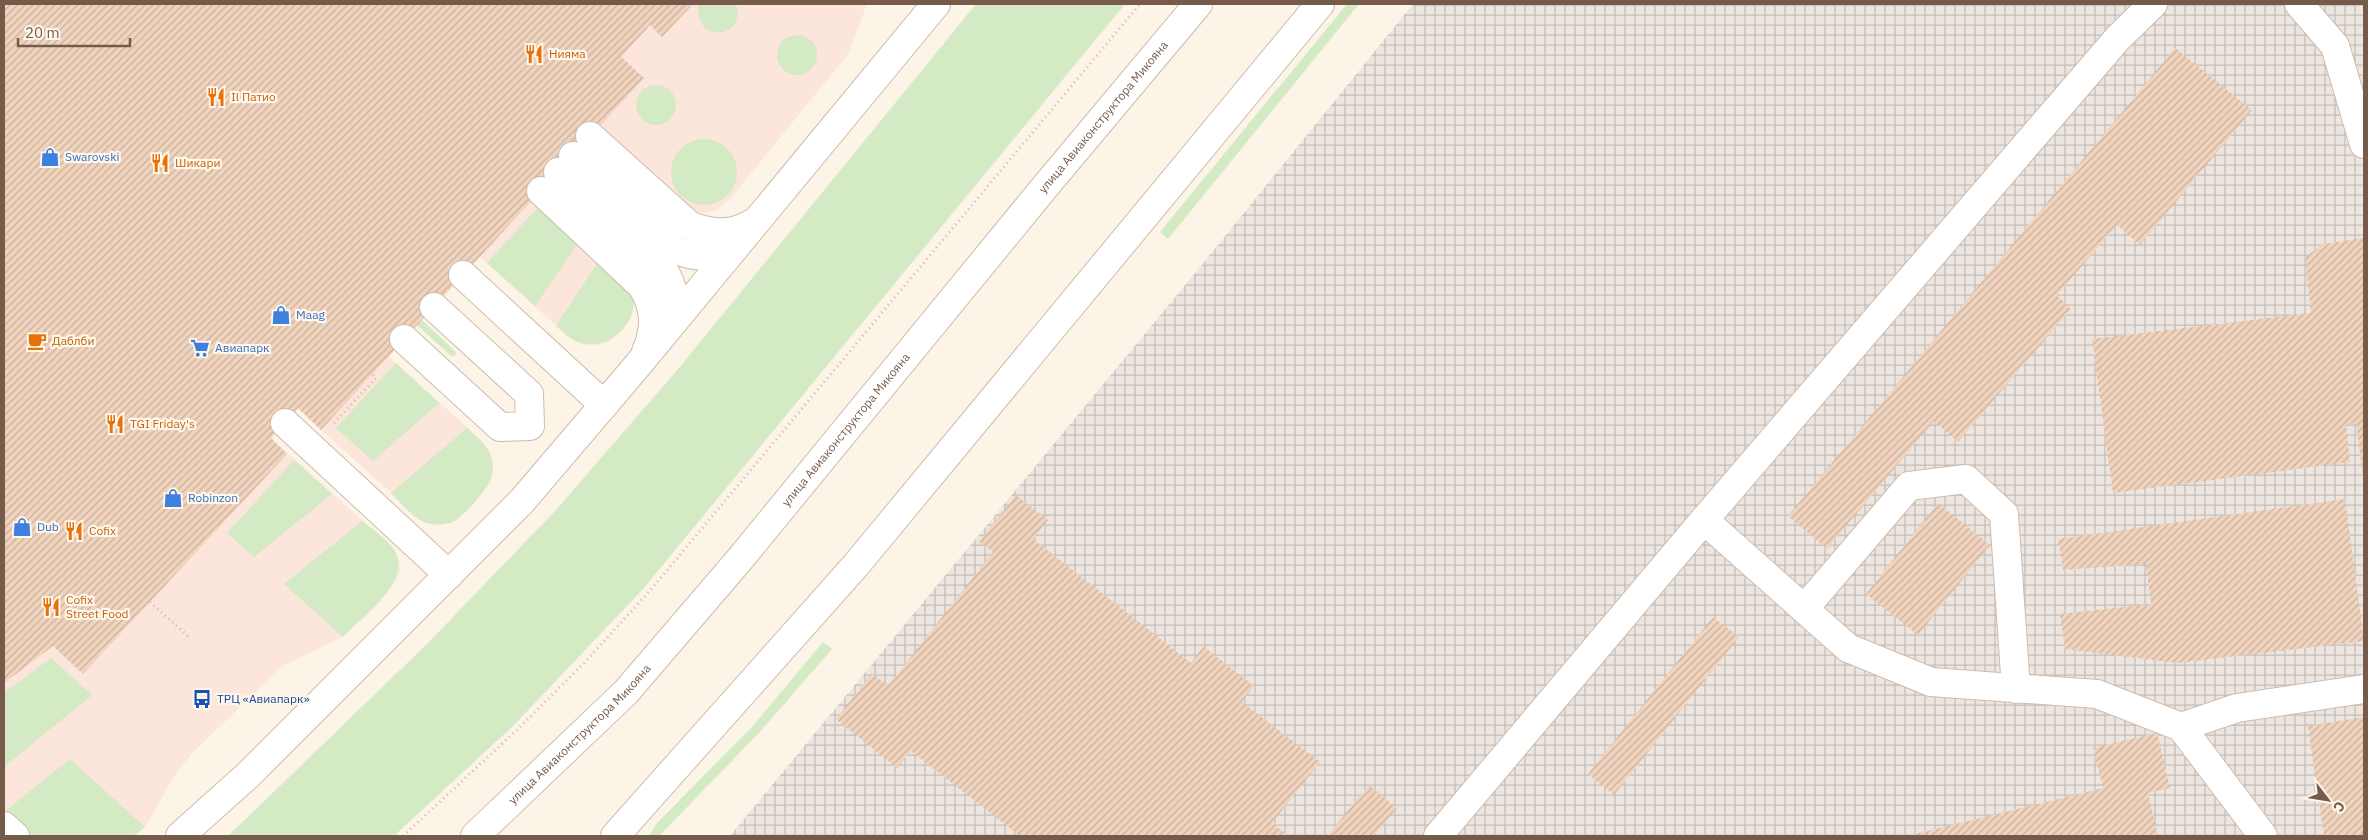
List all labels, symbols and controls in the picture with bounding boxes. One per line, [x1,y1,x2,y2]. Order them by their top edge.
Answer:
scale bar [18,15,130,47]
text: 20 m [25,23,60,42]
street label: улица Авиаконструктора Микояна [1035,37,1171,196]
restaurant icon: Нияма [523,43,545,65]
place label: Нияма [549,46,586,61]
restaurant icon: Il Патио [205,86,227,108]
place label: Il Патио [231,89,276,104]
shop icon: Swarovski [39,146,61,168]
place label: Swarovski [65,149,120,164]
restaurant icon: Шикари [149,152,171,174]
place label: Шикари [175,155,220,170]
shop icon: Maag [270,304,292,326]
place label: Maag [296,307,326,322]
cafe icon: Даблби [26,330,48,352]
place label: Даблби [52,333,94,348]
supermarket icon: Авиапарк [189,337,211,359]
place label: Авиапарк [215,340,270,355]
street label: улица Авиаконструктора Микояна [778,349,913,509]
restaurant icon: TGI Friday's [104,413,126,435]
place label: TGI Friday's [130,416,195,431]
shop icon: Robinzon [162,487,184,509]
place label: Robinzon [188,490,238,505]
shop icon: Dub [11,516,33,538]
place label: Dub [37,519,59,534]
restaurant icon: Cofix [63,520,85,542]
place label: Cofix [89,523,116,538]
place label: Cofix Street Food [66,592,129,621]
restaurant icon: Cofix Street Food [40,596,62,618]
street label: улица Авиаконструктора Микояна [505,660,654,807]
bus stop icon: ТРЦ «Авиапарк» [191,688,213,710]
place label: ТРЦ «Авиапарк» [217,691,310,706]
north arrow [2303,775,2353,825]
text: С [2329,798,2349,815]

